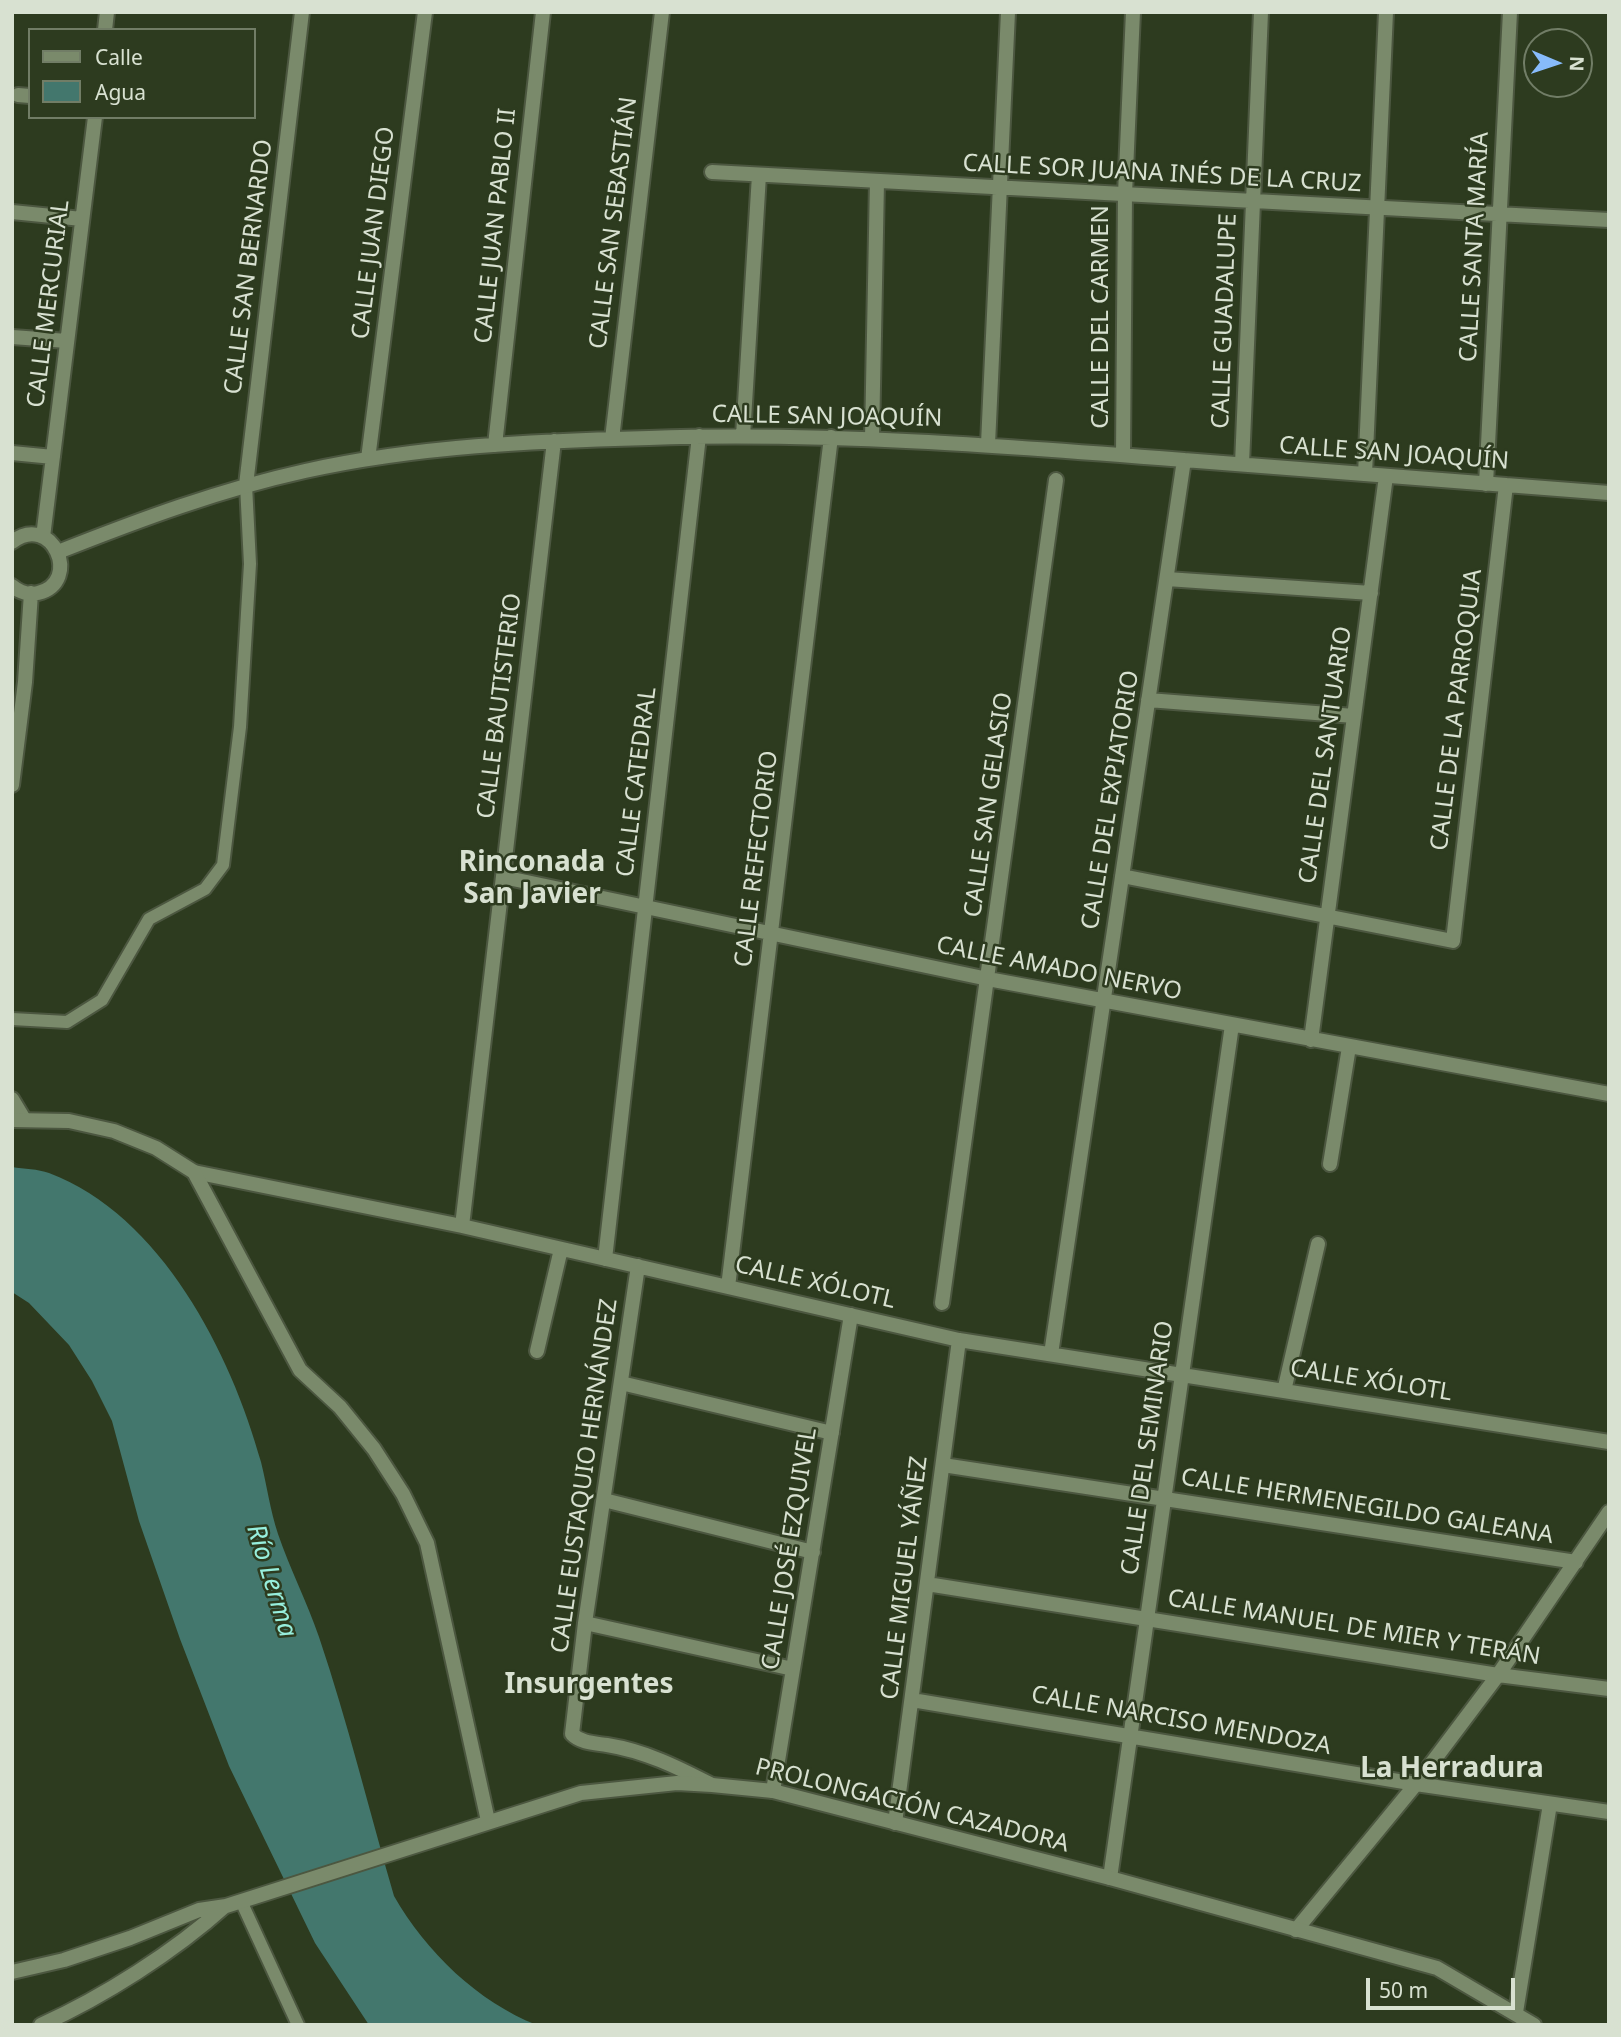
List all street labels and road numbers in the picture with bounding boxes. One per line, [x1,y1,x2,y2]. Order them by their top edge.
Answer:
street label: CALLE SAN SEBASTIÁN [584,95,644,351]
street label: CALLE JUAN PABLO II [469,107,523,345]
street label: CALLE JUAN DIEGO [347,125,401,341]
street label: CALLE SANTA MARÍA [1455,131,1495,363]
street label: CALLE SAN BERNARDO [219,138,279,396]
street label: CALLE SOR JUANA INÉS DE LA CRUZ [962,149,1362,199]
street label: CALLE MERCURIAL [22,199,76,409]
street label: CALLE DEL CARMEN [1087,205,1115,429]
street label: CALLE GUADALUPE [1207,213,1243,429]
street label: CALLE SAN JOAQUÍN [711,401,943,433]
street label: CALLE SAN JOAQUÍN [1278,432,1510,476]
street label: CALLE DE LA PARROQUIA [1425,568,1489,852]
street label: CALLE BAUTISTERIO [472,592,528,820]
street label: CALLE DEL SANTUARIO [1294,625,1358,885]
street label: CALLE DEL EXPIATORIO [1076,668,1146,932]
street label: CALLE CATEDRAL [611,685,663,879]
street label: CALLE SAN GELASIO [959,691,1019,919]
street label: CALLE REFECTORIO [729,749,785,969]
street label: CALLE AMADO NERVO [934,931,1184,1007]
street label: CALLE XÓLOTL [732,1251,898,1315]
street label: CALLE EUSTAQUIO HERNÁNDEZ [546,1297,624,1655]
street label: CALLE DEL SEMINARIO [1116,1319,1180,1577]
street label: CALLE XÓLOTL [1288,1354,1454,1408]
street label: CALLE JOSÉ EZQUIVEL [757,1426,823,1672]
street label: CALLE MIGUEL YÁÑEZ [876,1455,934,1701]
street label: CALLE HERMENEGILDO GALEANA [1179,1463,1555,1551]
street label: CALLE MANUEL DE MIER Y TERÁN [1166,1584,1542,1672]
street label: CALLE NARCISO MENDOZA [1029,1680,1333,1762]
street label: PROLONGACIÓN CAZADORA [752,1753,1072,1859]

